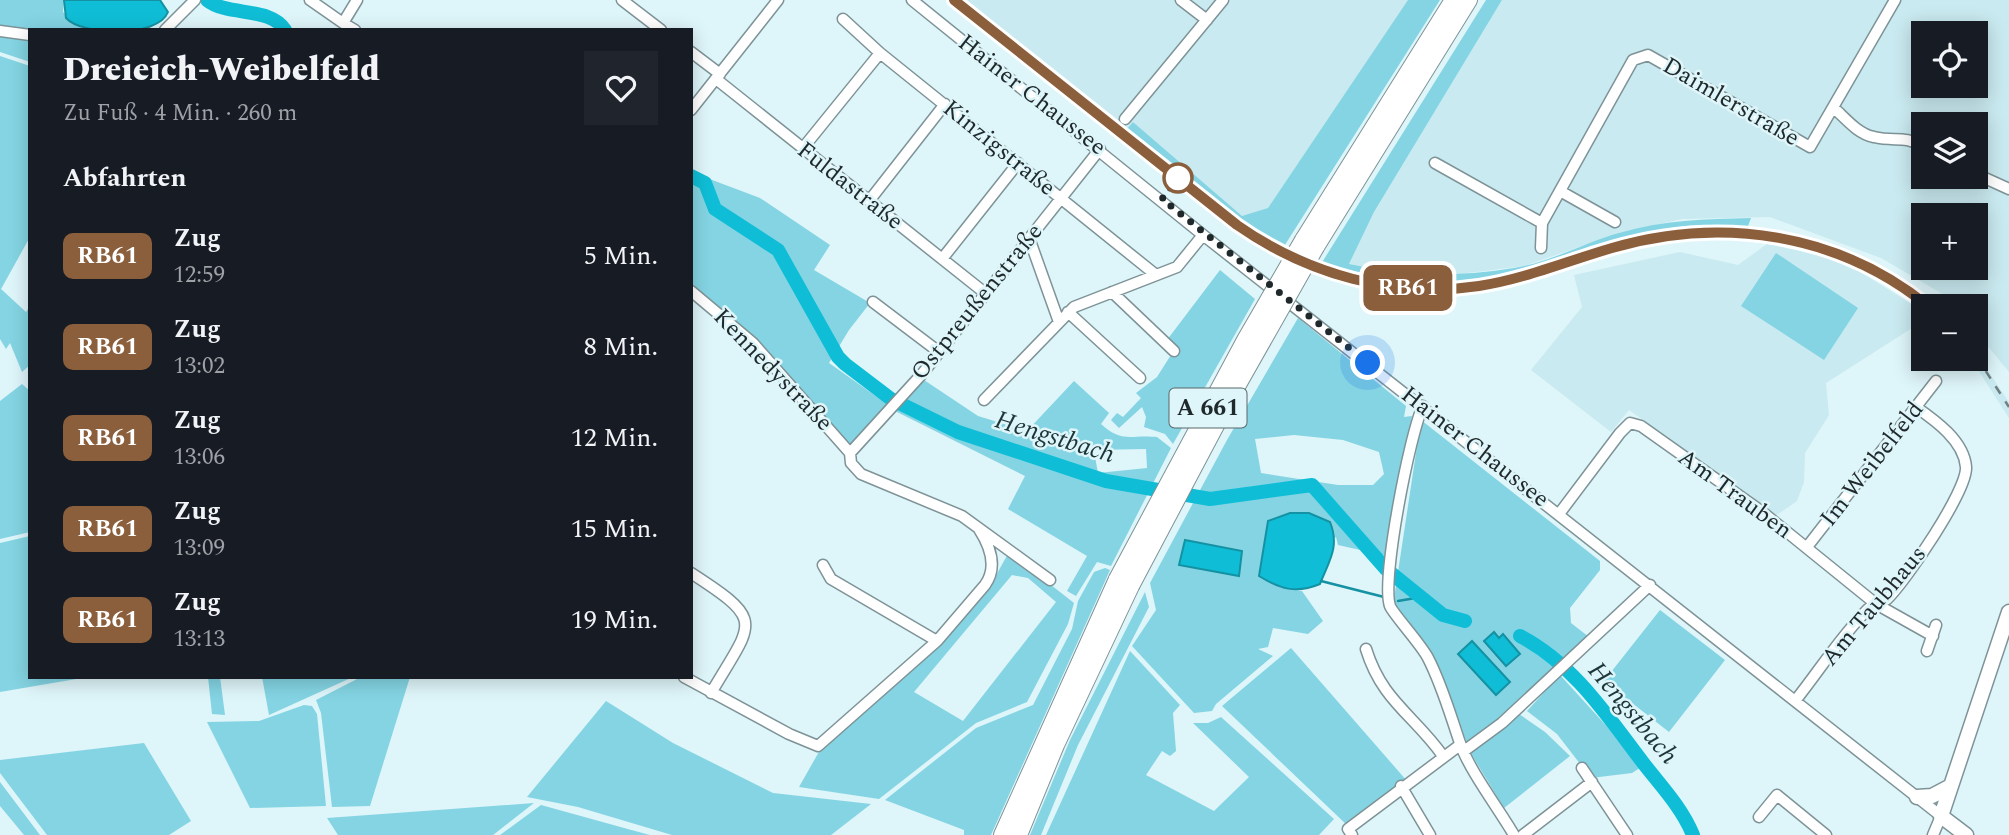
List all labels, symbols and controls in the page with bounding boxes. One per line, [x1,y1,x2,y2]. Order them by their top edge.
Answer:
map controls [1911,21,1988,371]
button: locate [1911,21,1988,98]
street label: Hainer Chaussee [950,25,1114,165]
text: Dreieich-Weibelfeld [63,45,380,95]
street label: Daimlerstraße [1656,48,1806,156]
button: heart [584,51,658,125]
street label: Kinzigstraße [935,91,1063,205]
text: Zu Fuß · 4 Min. · 260 m [63,96,297,131]
button: layers [1911,112,1988,189]
street label: Fuldastraße [789,133,911,239]
text: Abfahrten [63,158,187,198]
unlabelled marker [1163,163,1193,193]
button: + [1911,203,1988,280]
street label: Ostpreußenstraße [902,216,1052,388]
text: Zug [173,218,221,258]
text: 5 Min. [584,236,658,276]
text: RB61 [77,238,138,274]
text: 12:59 [173,258,225,293]
line badge: RB61 [1359,265,1457,311]
text: RB61 [1377,270,1439,306]
button: − [1911,294,1988,371]
street label: Kennedystraße [705,300,841,440]
text: Zug [173,309,221,349]
text: 8 Min. [584,327,658,367]
text: RB61 [77,329,138,365]
your location [1350,345,1385,380]
text: 13:02 [173,349,225,384]
street label: Hainer Chaussee [1393,377,1557,517]
road number: A 661 [1170,388,1246,428]
street label: Im Weibelfeld [1811,394,1933,534]
text: Zug [173,400,221,440]
water label: Hengstbach [990,400,1120,474]
text: 12 Min. [571,418,658,458]
text: RB61 [77,420,138,456]
text: 13:06 [173,440,225,475]
street label: Am Trauben [1670,440,1800,548]
text: Zug [173,491,221,531]
text: 15 Min. [571,509,658,549]
text: RB61 [77,511,138,547]
text: 13:09 [173,531,225,566]
street label: Am Taubhaus [1813,538,1935,674]
text: Zug [173,582,221,622]
text: 19 Min. [571,600,658,640]
text: RB61 [77,602,138,638]
text: 13:13 [173,622,225,657]
water label: Hengstbach [1578,653,1688,773]

